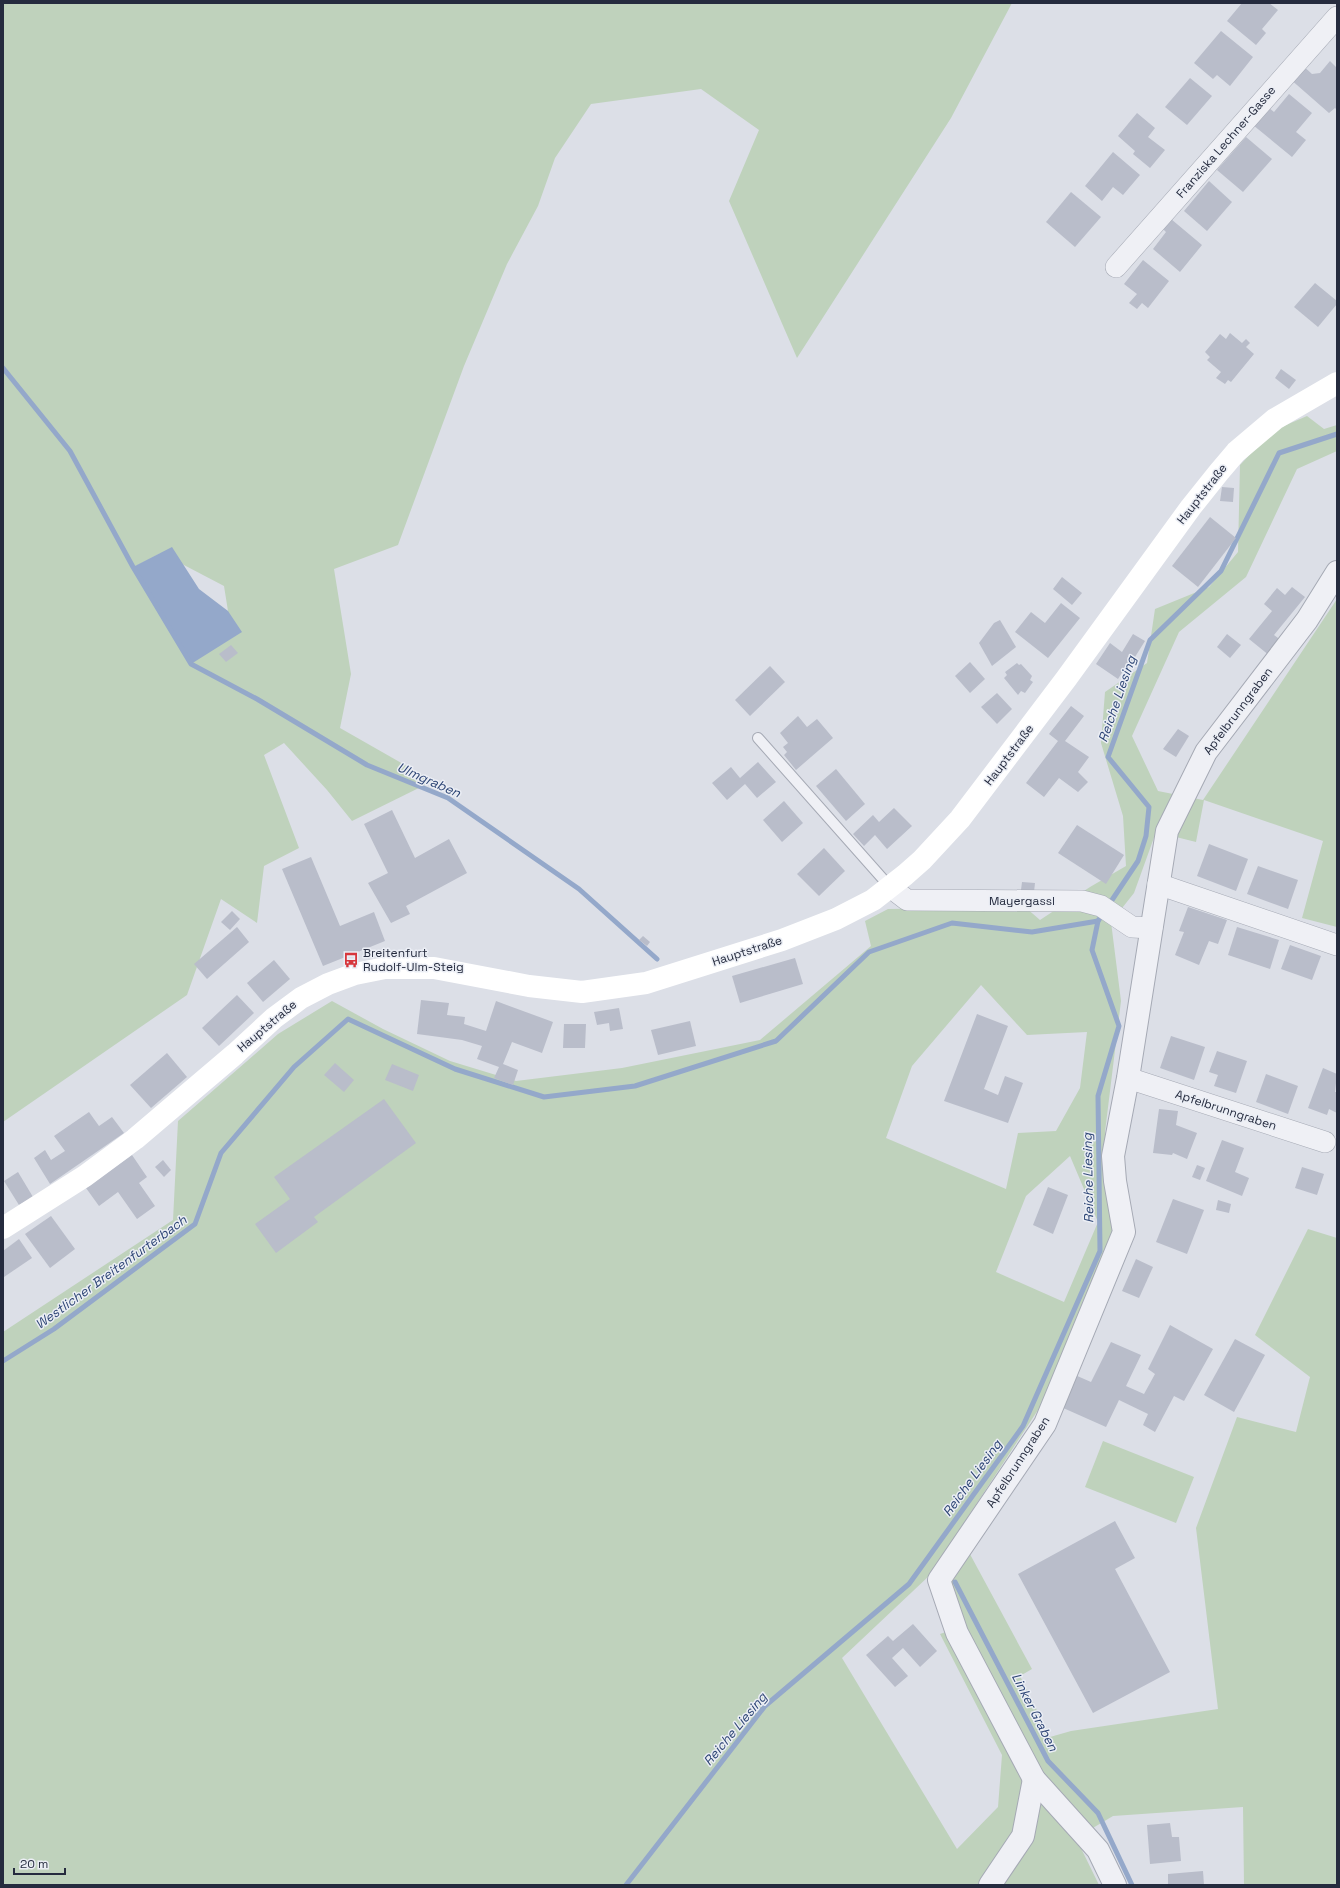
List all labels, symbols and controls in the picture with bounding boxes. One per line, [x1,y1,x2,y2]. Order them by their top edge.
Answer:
street label: Franziska Lechner-Gasse [1173,83,1279,201]
street label: Hauptstraße [1173,460,1231,528]
water label: Reiche Liesing [1094,653,1140,744]
street label: Apfelbrunngraben [1200,664,1276,758]
street label: Hauptstraße [981,721,1037,789]
water label: Ulmgraben [395,758,464,802]
street label: Mayergassl [989,893,1055,909]
street label: Hauptstraße [710,932,784,970]
place label: Breitenfurt Rudolf-Ulm-Steig [363,945,464,975]
bus stop icon: Breitenfurt Rudolf-Ulm-Steig [342,951,360,969]
street label: Hauptstraße [234,997,300,1055]
street label: Apfelbrunngraben [1173,1086,1279,1134]
water label: Reiche Liesing [1079,1132,1097,1223]
water label: Westlicher Breitenfurterbach [32,1211,191,1333]
street label: Apfelbrunngraben [983,1413,1053,1511]
water label: Reiche Liesing [939,1436,1006,1519]
water label: Linker Graben [1008,1670,1062,1755]
water label: Reiche Liesing [699,1688,771,1769]
scale bar [14,1850,65,1876]
text: 20 m [20,1856,48,1872]

